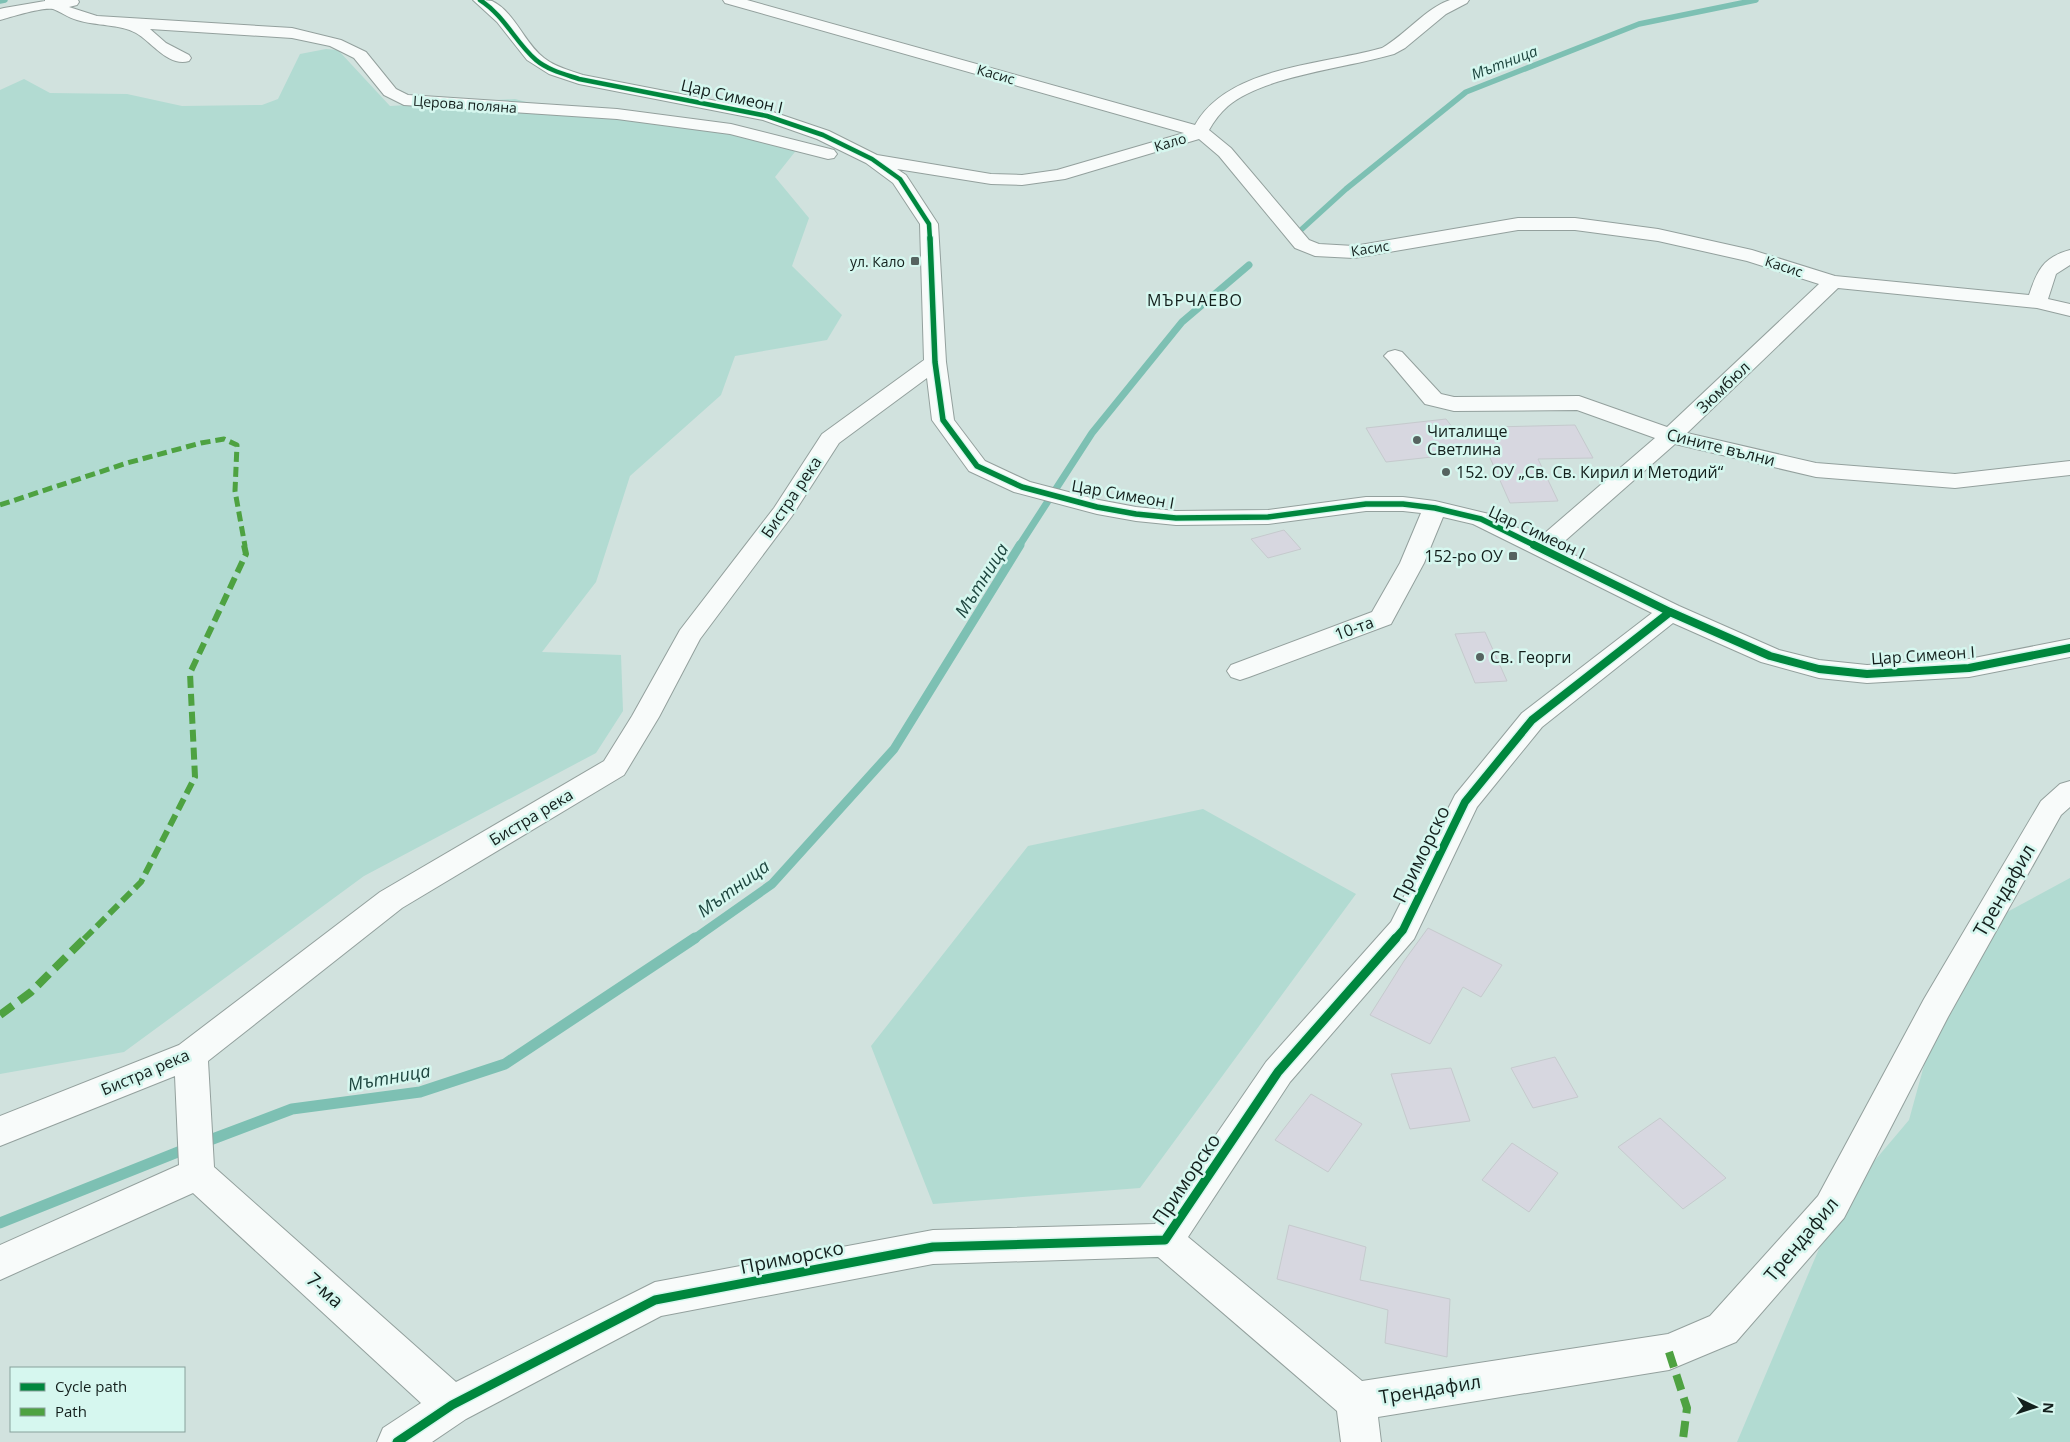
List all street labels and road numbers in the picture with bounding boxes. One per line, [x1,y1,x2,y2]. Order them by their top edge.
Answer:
street label: Касис [975,60,1017,89]
street label: Цар Симеон I [679,74,785,118]
street label: Церова поляна [412,91,518,117]
street label: Кало [1152,128,1188,156]
street label: Касис [1349,236,1391,260]
street label: Касис [1763,251,1806,281]
street label: Зюмбюл [1692,356,1754,418]
street label: Сините вълни [1665,423,1777,471]
street label: Бистра река [756,452,826,542]
street label: Цар Симеон I [1070,474,1176,514]
street label: Цар Симеон I [1485,500,1589,564]
street label: 10-та [1332,611,1376,645]
street label: Цар Симеон I [1870,640,1976,670]
street label: Бистра река [485,783,577,851]
street label: Приморско [1386,801,1456,907]
street label: Трендафил [1967,839,2041,941]
street label: Бистра река [97,1044,193,1100]
street label: Приморско [1146,1128,1226,1230]
street label: Трендафил [1758,1191,1844,1287]
street label: Приморско [738,1234,846,1280]
street label: 7-ма [301,1266,349,1314]
street label: Трендафил [1377,1368,1483,1410]

